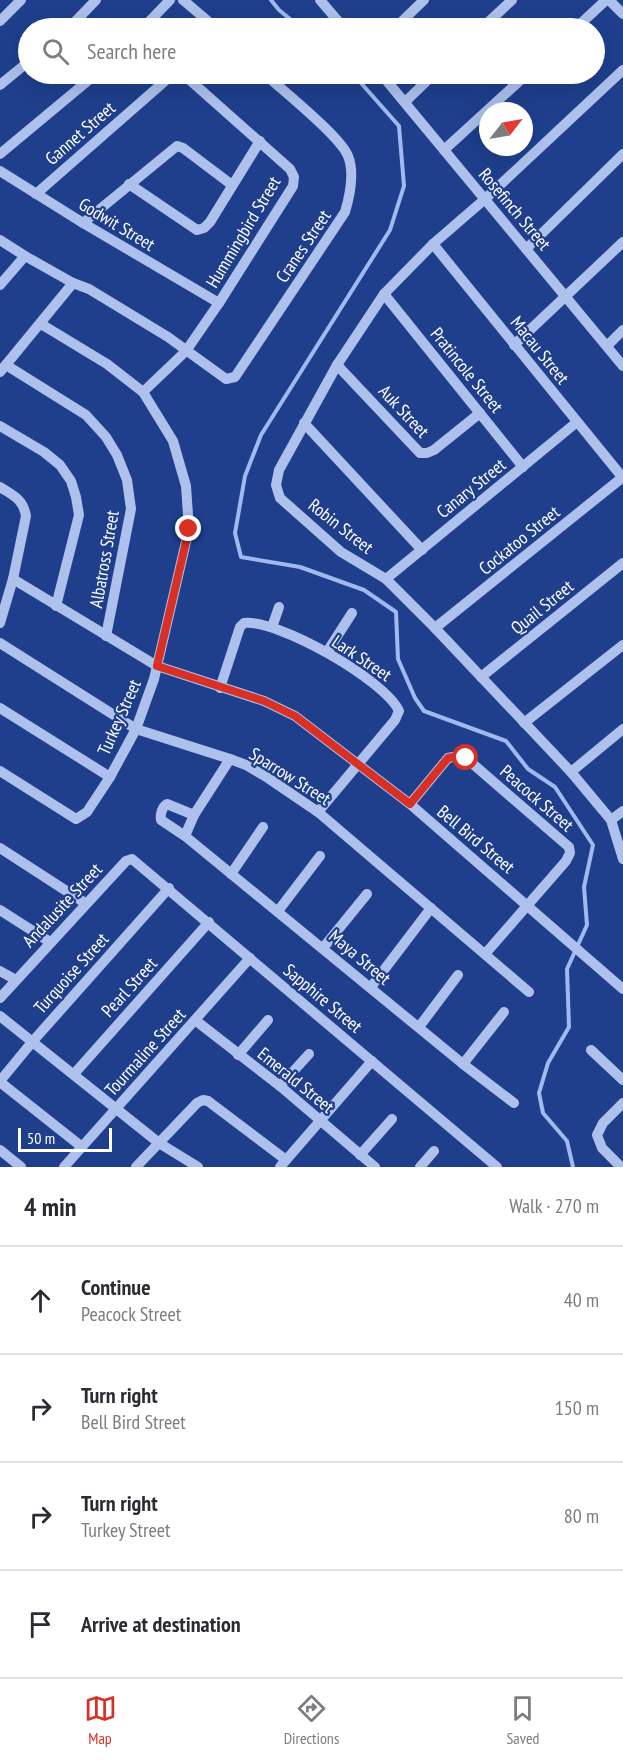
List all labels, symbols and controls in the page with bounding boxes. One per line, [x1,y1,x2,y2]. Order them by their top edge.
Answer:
search box [18,18,605,84]
icon: search [39,35,72,68]
text: Search here [87,37,176,65]
street label: Gannet Street [40,96,120,170]
north arrow [479,102,533,156]
street label: Rosefinch Street [474,163,556,255]
street label: Hummingbird Street [201,172,285,292]
street label: Godwit Street [75,192,159,256]
street label: Cranes Street [270,205,336,287]
street label: Macau Street [506,311,575,389]
street label: Pratincole Street [426,323,508,417]
street label: Auk Street [374,380,434,442]
street label: Canary Street [432,453,510,523]
street label: Robin Street [304,493,378,559]
street label: Cockatoo Street [474,500,564,580]
street label: Albatross Street [84,508,124,610]
route end [175,515,201,541]
street label: Quail Street [506,575,578,639]
street label: Lark Street [328,630,396,686]
street label: Turkey Street [92,676,146,758]
street label: Sparrow Street [245,742,335,810]
route start [452,744,478,770]
street label: Peacock Street [495,760,579,836]
street label: Bell Bird Street [432,800,520,878]
street label: Andalusite Street [17,858,107,952]
street label: Maya Street [324,924,396,990]
street label: Turquoise Street [29,928,113,1018]
street label: Pearl Street [96,952,162,1022]
street label: Sapphire Street [279,958,367,1038]
street label: Tourmaline Street [100,1003,190,1101]
street label: Emerald Street [253,1042,339,1118]
scale bar [18,1125,112,1152]
text: 50 m [27,1128,55,1148]
text: 4 min [24,1190,77,1223]
text: Walk · 270 m [509,1193,599,1219]
text: Continue [81,1273,151,1301]
icon: ahead [24,1284,57,1317]
text: 40 m [564,1287,599,1313]
text: Peacock Street [81,1301,181,1327]
text: Turn right [81,1381,158,1409]
icon: right [24,1392,57,1425]
text: 150 m [555,1395,599,1421]
text: Bell Bird Street [81,1409,186,1435]
text: Turn right [81,1489,158,1517]
icon: right [24,1500,57,1533]
text: 80 m [564,1503,599,1529]
text: Turkey Street [81,1517,170,1543]
icon: arrive [24,1608,57,1641]
text: Arrive at destination [81,1610,241,1638]
tab: Map [84,1692,117,1748]
tab: Directions [284,1692,339,1748]
tab: Saved [506,1692,539,1748]

